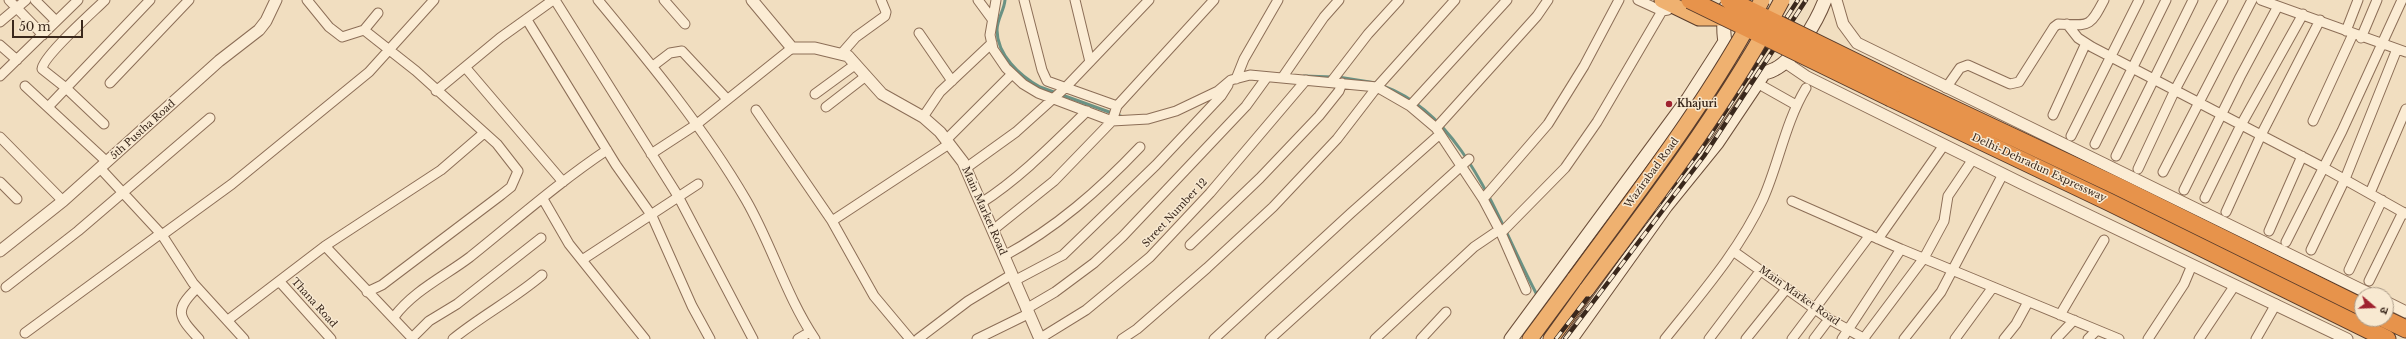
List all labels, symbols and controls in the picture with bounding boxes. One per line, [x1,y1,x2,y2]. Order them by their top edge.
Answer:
scale bar [14,12,85,38]
text: 50 m [19,19,51,34]
street label: 5th Pustha Road [108,98,178,162]
place label: Khajuri [1677,98,1717,110]
marker: Khajuri [1664,99,1674,109]
street label: Delhi-Dehradun Expressway [1970,131,2108,205]
street label: Wazirabad Road [1622,135,1682,211]
street label: Main Market Road [959,165,1009,257]
street label: Street Number 12 [1140,176,1210,250]
street label: Main Market Road [1756,264,1842,328]
street label: Thana Road [289,276,339,330]
north arrow [2354,287,2394,327]
text: उ [2377,305,2392,316]

